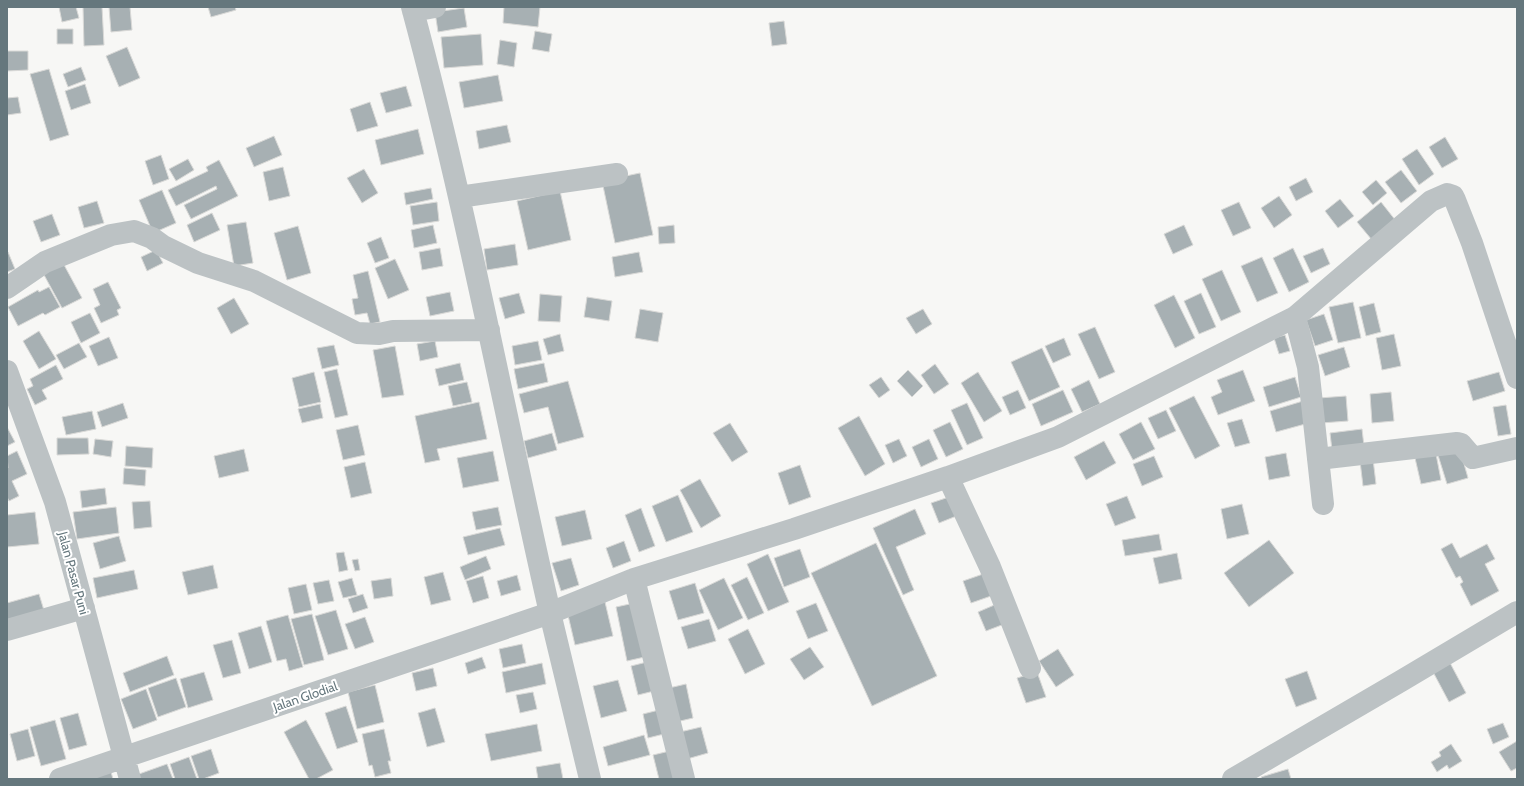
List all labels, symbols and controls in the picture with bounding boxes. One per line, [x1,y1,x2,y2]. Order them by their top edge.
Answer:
street label: Jalan Pasar Puni [55,529,93,616]
street label: Jalan Glodial [270,678,339,715]

